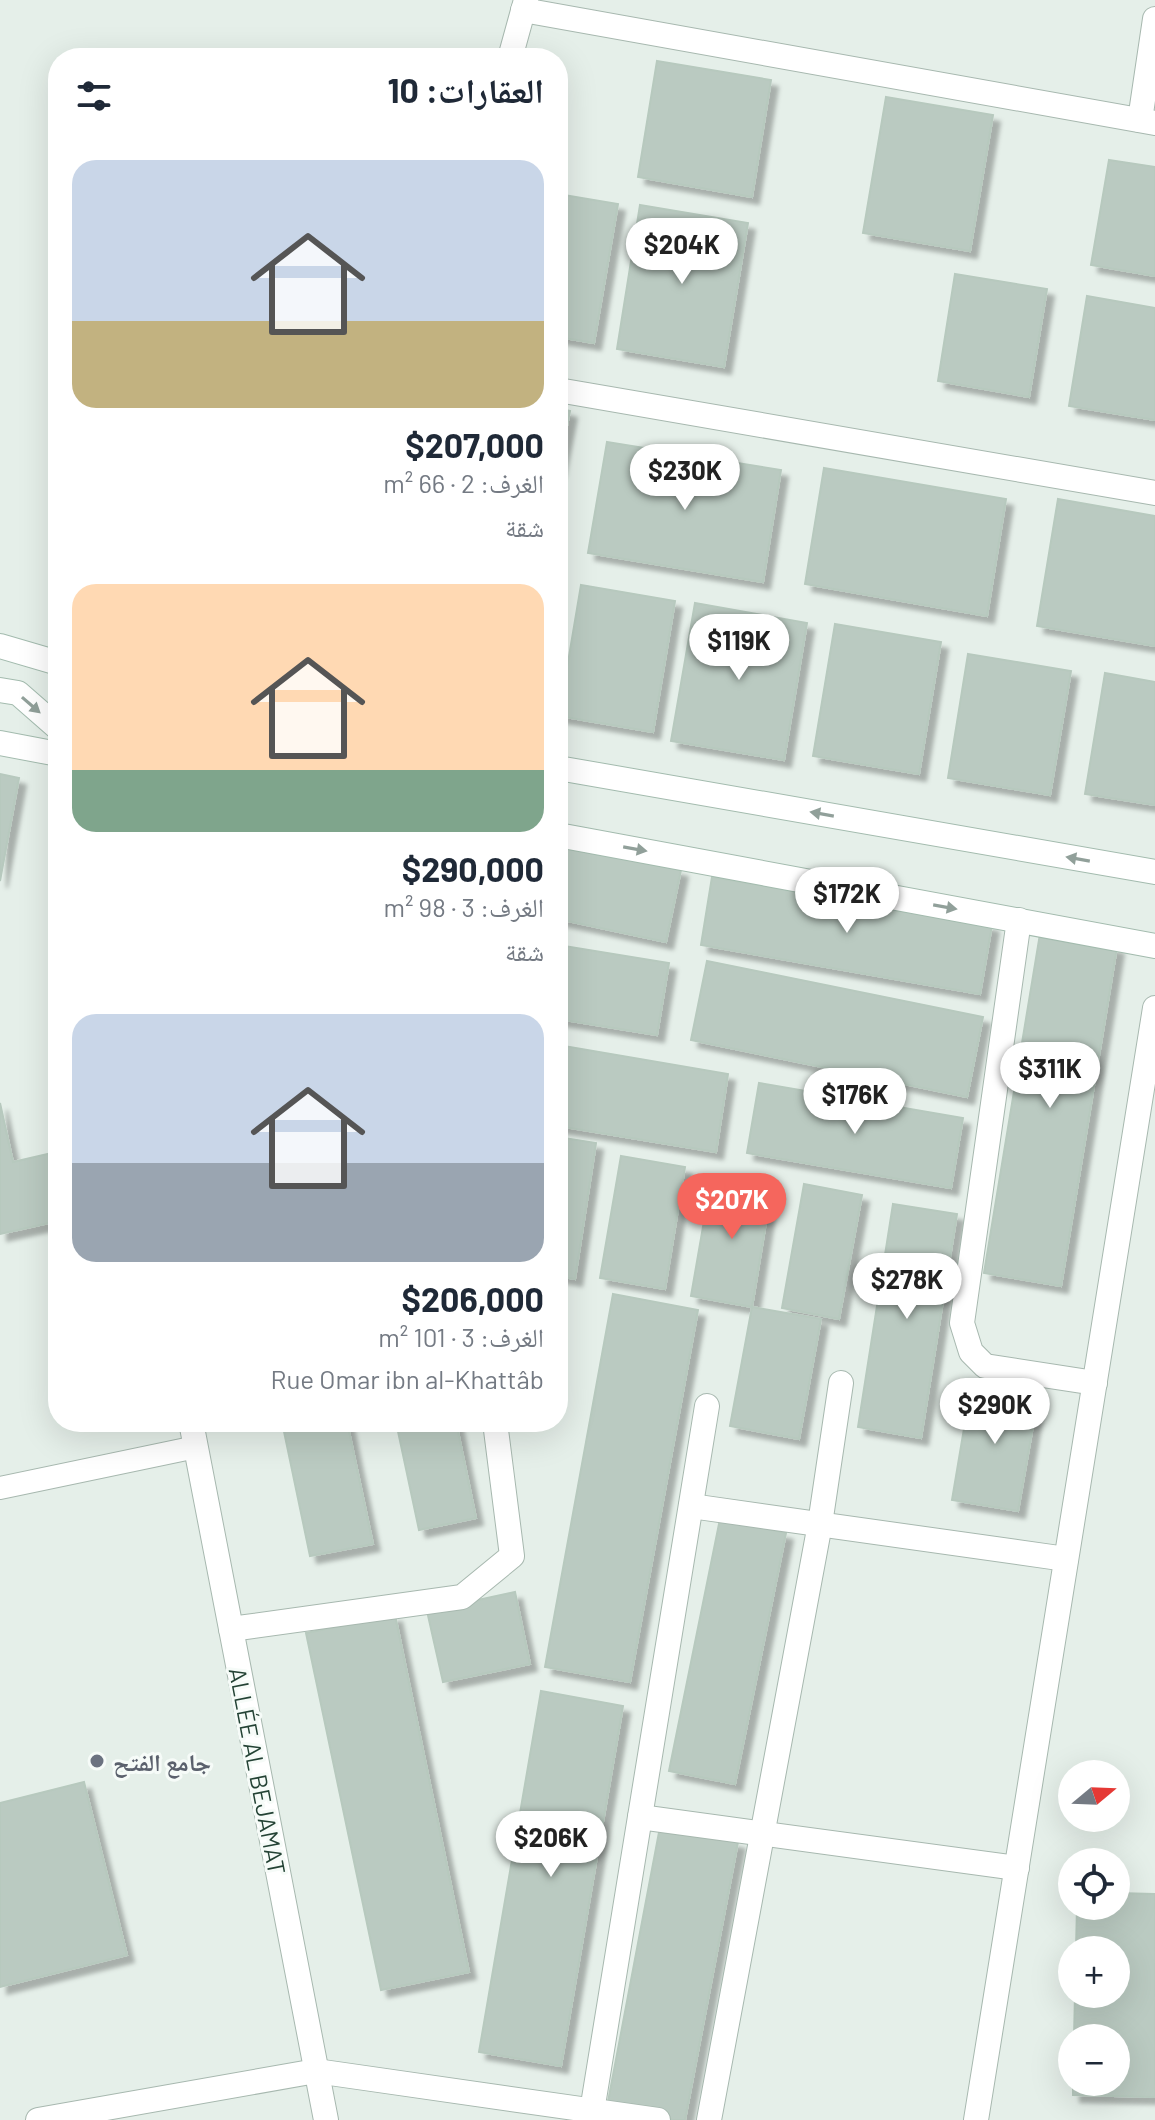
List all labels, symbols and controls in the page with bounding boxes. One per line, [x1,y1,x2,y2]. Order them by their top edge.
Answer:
text: العقارات: 10 [387,69,544,110]
icon: filters [72,74,116,118]
icon: home [236,212,380,356]
pin: $204K [626,218,738,286]
text: $204K [644,228,720,259]
text: $207,000 [405,424,544,465]
pin: $230K [629,444,741,512]
text: $230K [648,454,722,485]
text: الغرف: 2 · 66 m² [383,467,544,498]
text: شقة [505,511,544,542]
pin: $119K [683,614,795,682]
text: $119K [707,624,771,655]
icon: home [236,636,380,780]
one-way arrow [21,696,41,713]
one-way arrow [809,808,834,820]
one-way arrow [622,844,647,856]
text: $290,000 [402,848,544,889]
one-way arrow [1065,852,1090,864]
pin: $172K [791,867,903,935]
text: $172K [813,877,881,908]
text: الغرف: 3 · 98 m² [383,891,544,922]
one-way arrow [933,901,958,913]
text: شقة [505,935,544,966]
pin: $311K [994,1042,1106,1110]
text: $311K [1018,1052,1082,1083]
icon: home [236,1066,380,1210]
pin: $176K [799,1068,911,1136]
text: $176K [821,1078,889,1109]
pin: $207K [676,1173,788,1241]
text: $207K [695,1183,769,1214]
pin: $278K [851,1253,963,1321]
text: $278K [871,1263,943,1294]
text: $206,000 [402,1278,544,1319]
text: الغرف: 3 · 101 m² [378,1321,544,1352]
text: Rue Omar ibn al-Khattâb [270,1363,544,1394]
pin: $290K [939,1378,1051,1446]
text: $290K [958,1388,1032,1419]
street label: ALLÉE AL BEJAMAT [224,1665,292,1877]
place label: جامع الفتح [113,1747,211,1779]
marker: جامع الفتح [88,1752,106,1770]
north arrow [1058,1760,1130,1832]
map controls [1058,1760,1130,2096]
pin: $206K [495,1811,607,1879]
text: $206K [514,1821,588,1852]
button: locate [1058,1848,1130,1920]
button: + [1058,1936,1130,2008]
button: − [1058,2024,1130,2096]

